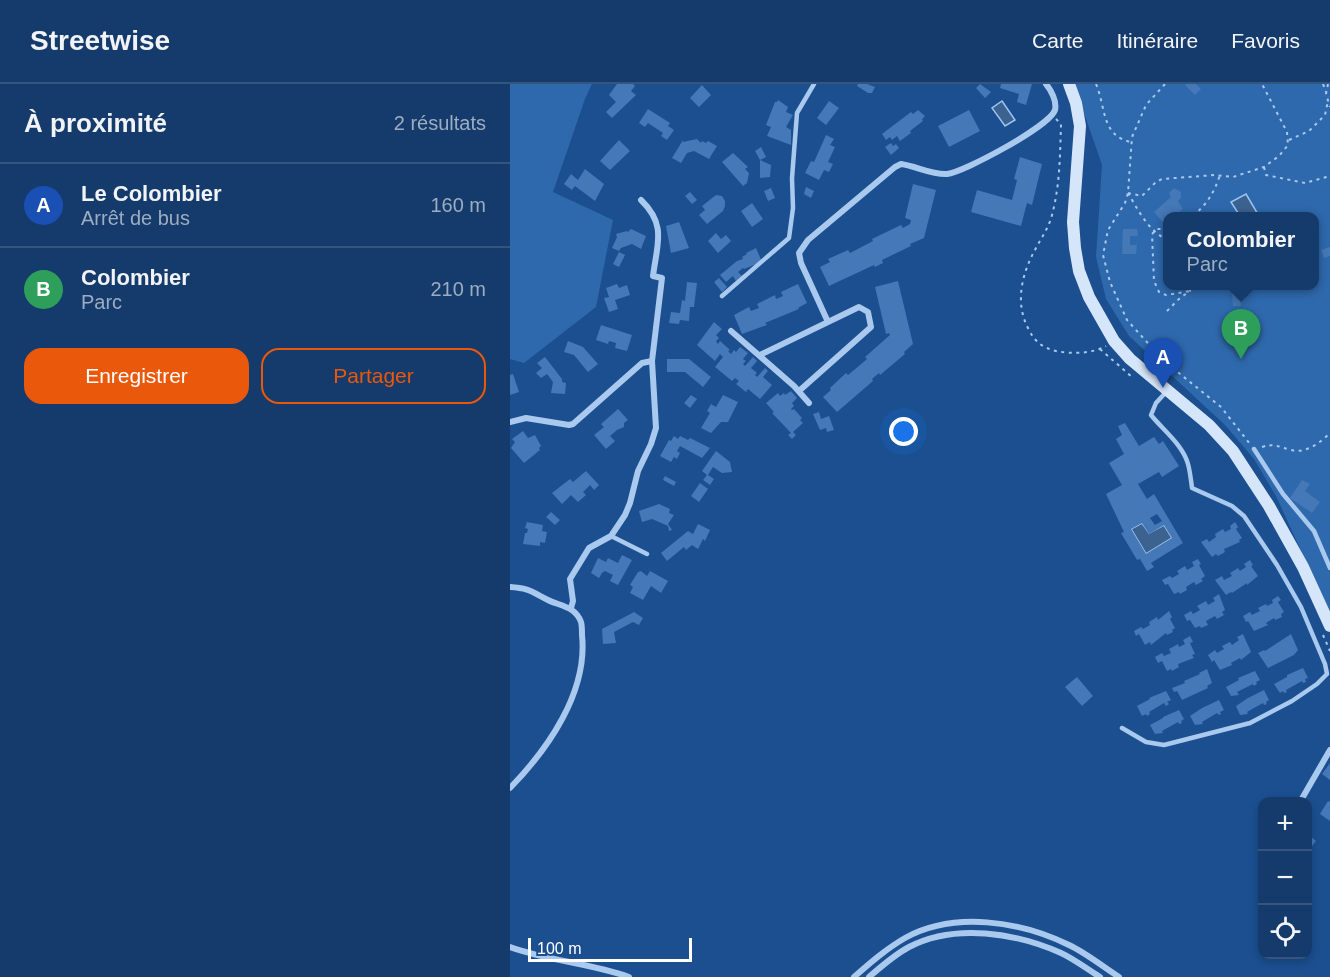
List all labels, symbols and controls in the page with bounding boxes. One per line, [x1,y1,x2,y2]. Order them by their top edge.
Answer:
text: Streetwise [30,25,170,56]
text: Carte [1032,29,1083,52]
text: Itinéraire [1116,29,1198,52]
text: Favoris [1231,29,1300,52]
text: À proximité [24,108,167,138]
text: 2 résultats [394,112,486,134]
text: Le Colombier [81,181,222,206]
text: A [36,194,51,216]
text: 160 m [430,194,486,216]
text: Arrêt de bus [81,207,190,229]
popup [1163,212,1319,290]
text: Colombier [1187,227,1295,252]
text: Parc [1187,253,1228,275]
text: Colombier [81,265,190,290]
text: B [36,278,51,300]
text: 210 m [430,278,486,300]
text: Parc [81,291,122,313]
pin: B [1222,310,1260,359]
pin: A [1144,338,1182,388]
button: Enregistrer [24,348,249,404]
button: Partager [261,348,486,404]
your location [889,417,918,446]
map controls [1258,797,1312,959]
button: + [1258,797,1312,851]
button: − [1258,851,1312,905]
button: locate [1258,905,1312,959]
scale bar [528,935,692,962]
text: 100 m [537,940,581,957]

